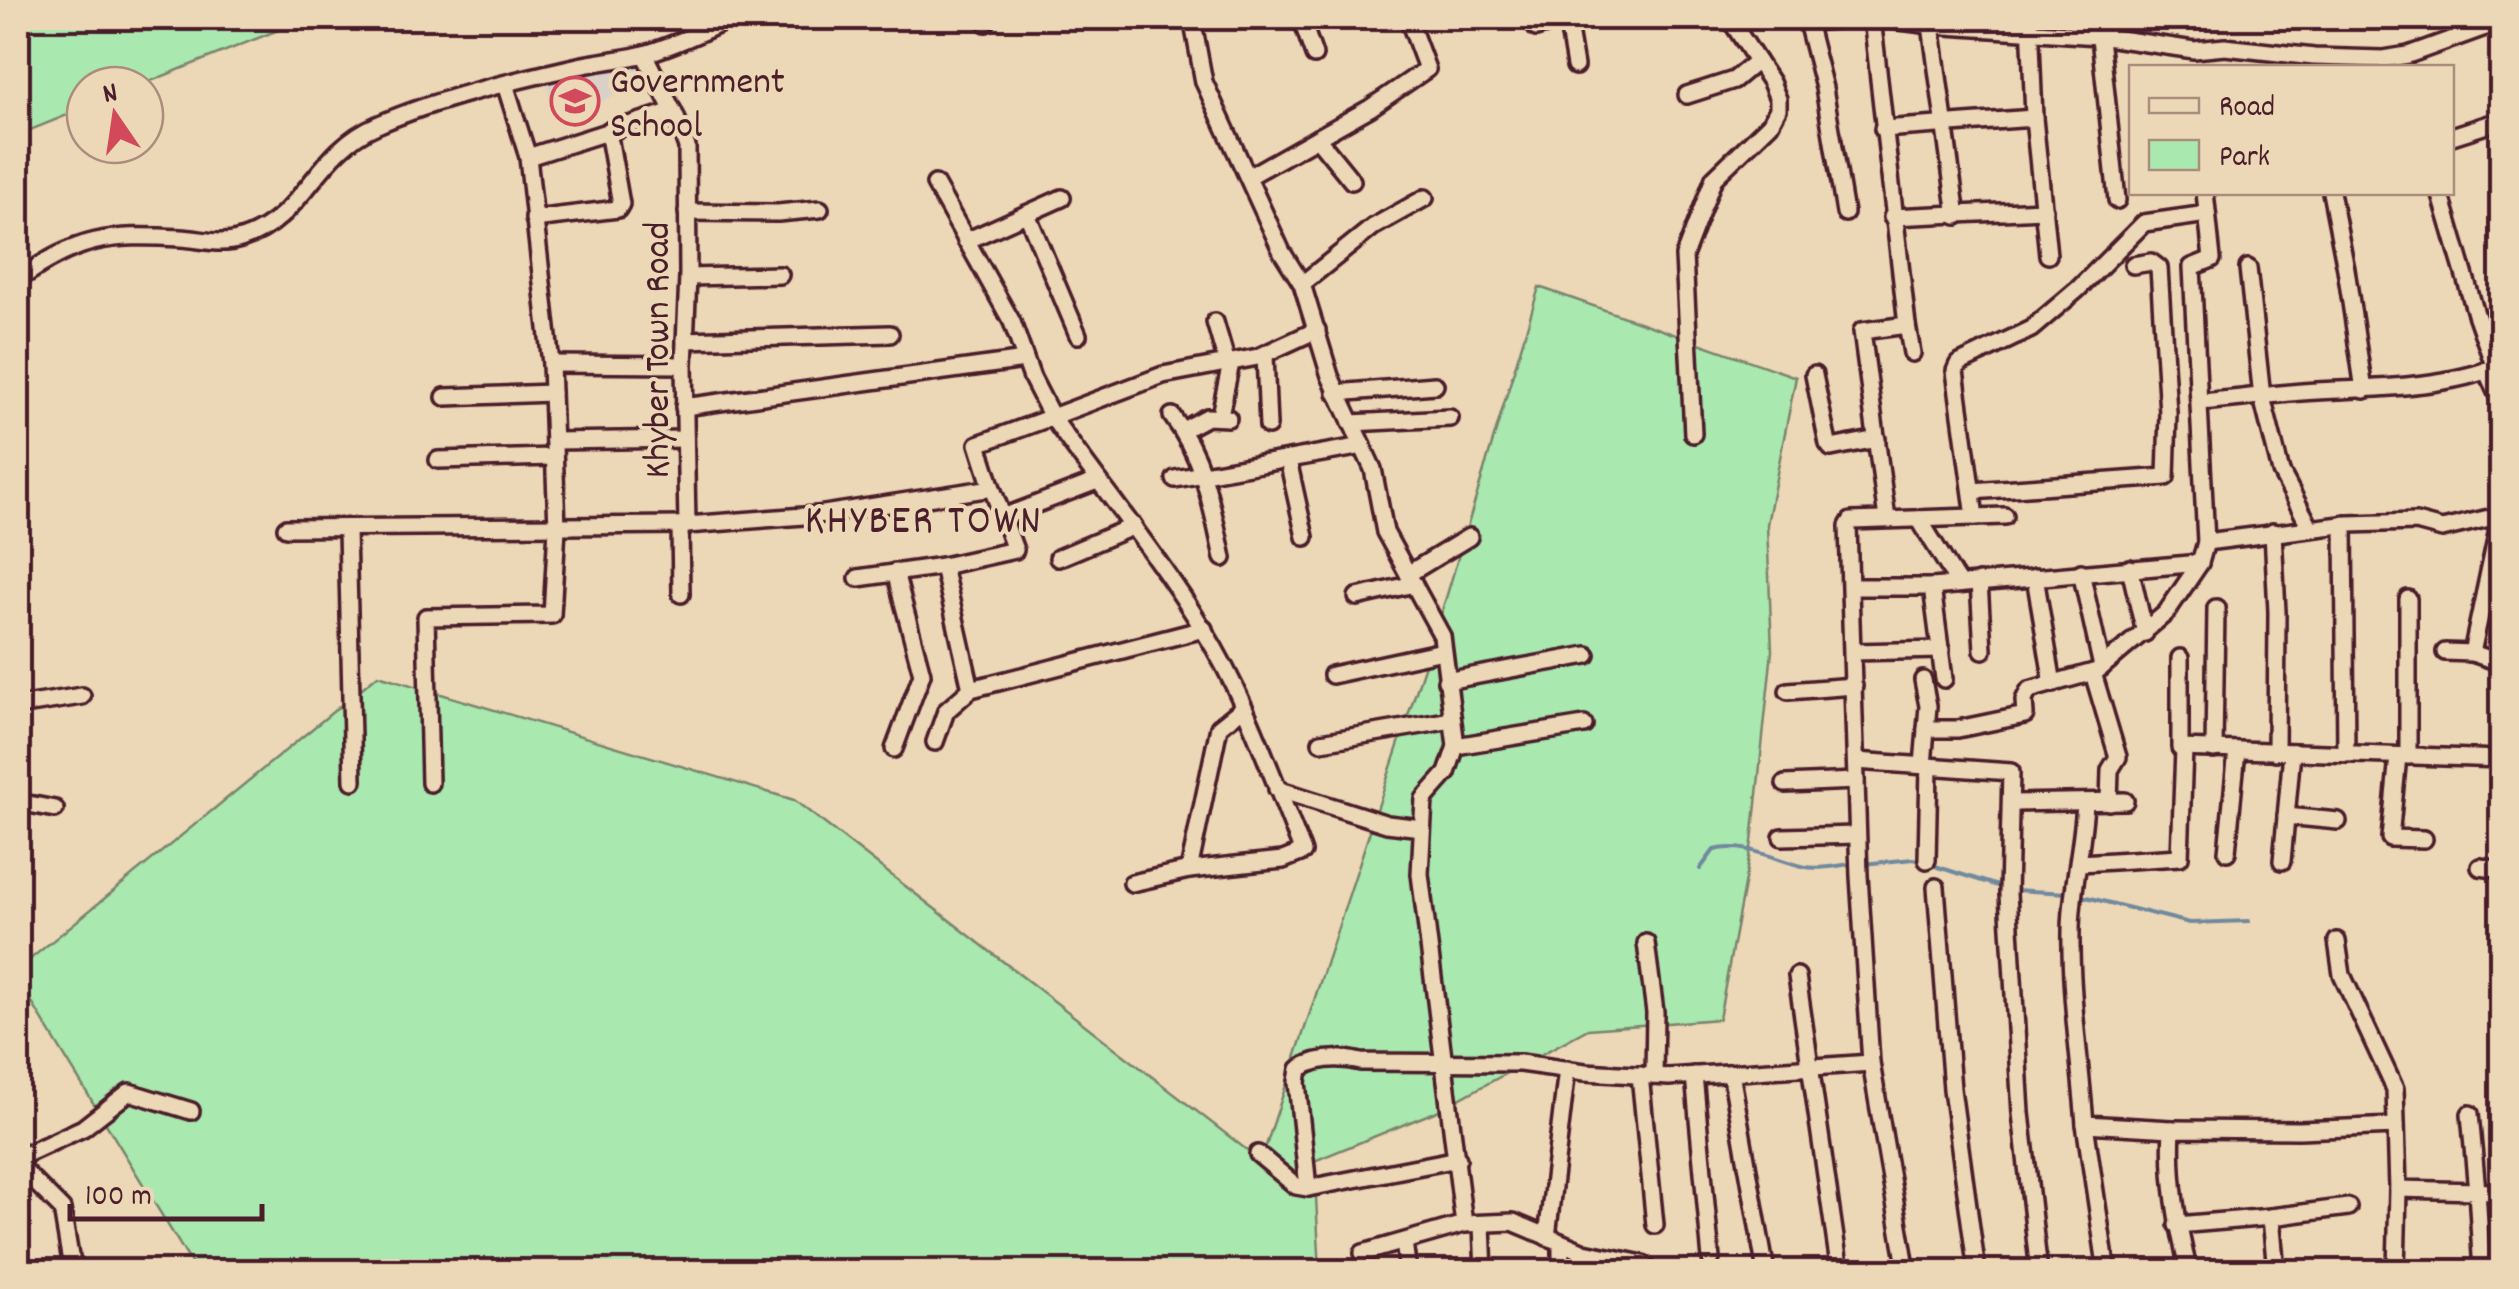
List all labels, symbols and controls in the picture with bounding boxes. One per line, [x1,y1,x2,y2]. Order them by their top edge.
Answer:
place label: Government School [610,57,785,156]
north arrow [65,65,165,165]
legend [2129,65,2454,195]
text: N [99,74,122,117]
school or university icon: Government School [549,75,601,127]
text: Road [2219,88,2275,131]
text: Park [2219,138,2270,181]
street label: Khyber Town Road [633,222,688,478]
district label: KHYBER TOWN [805,494,1043,554]
scale bar [70,1159,262,1221]
text: 100 m [85,1177,152,1220]

